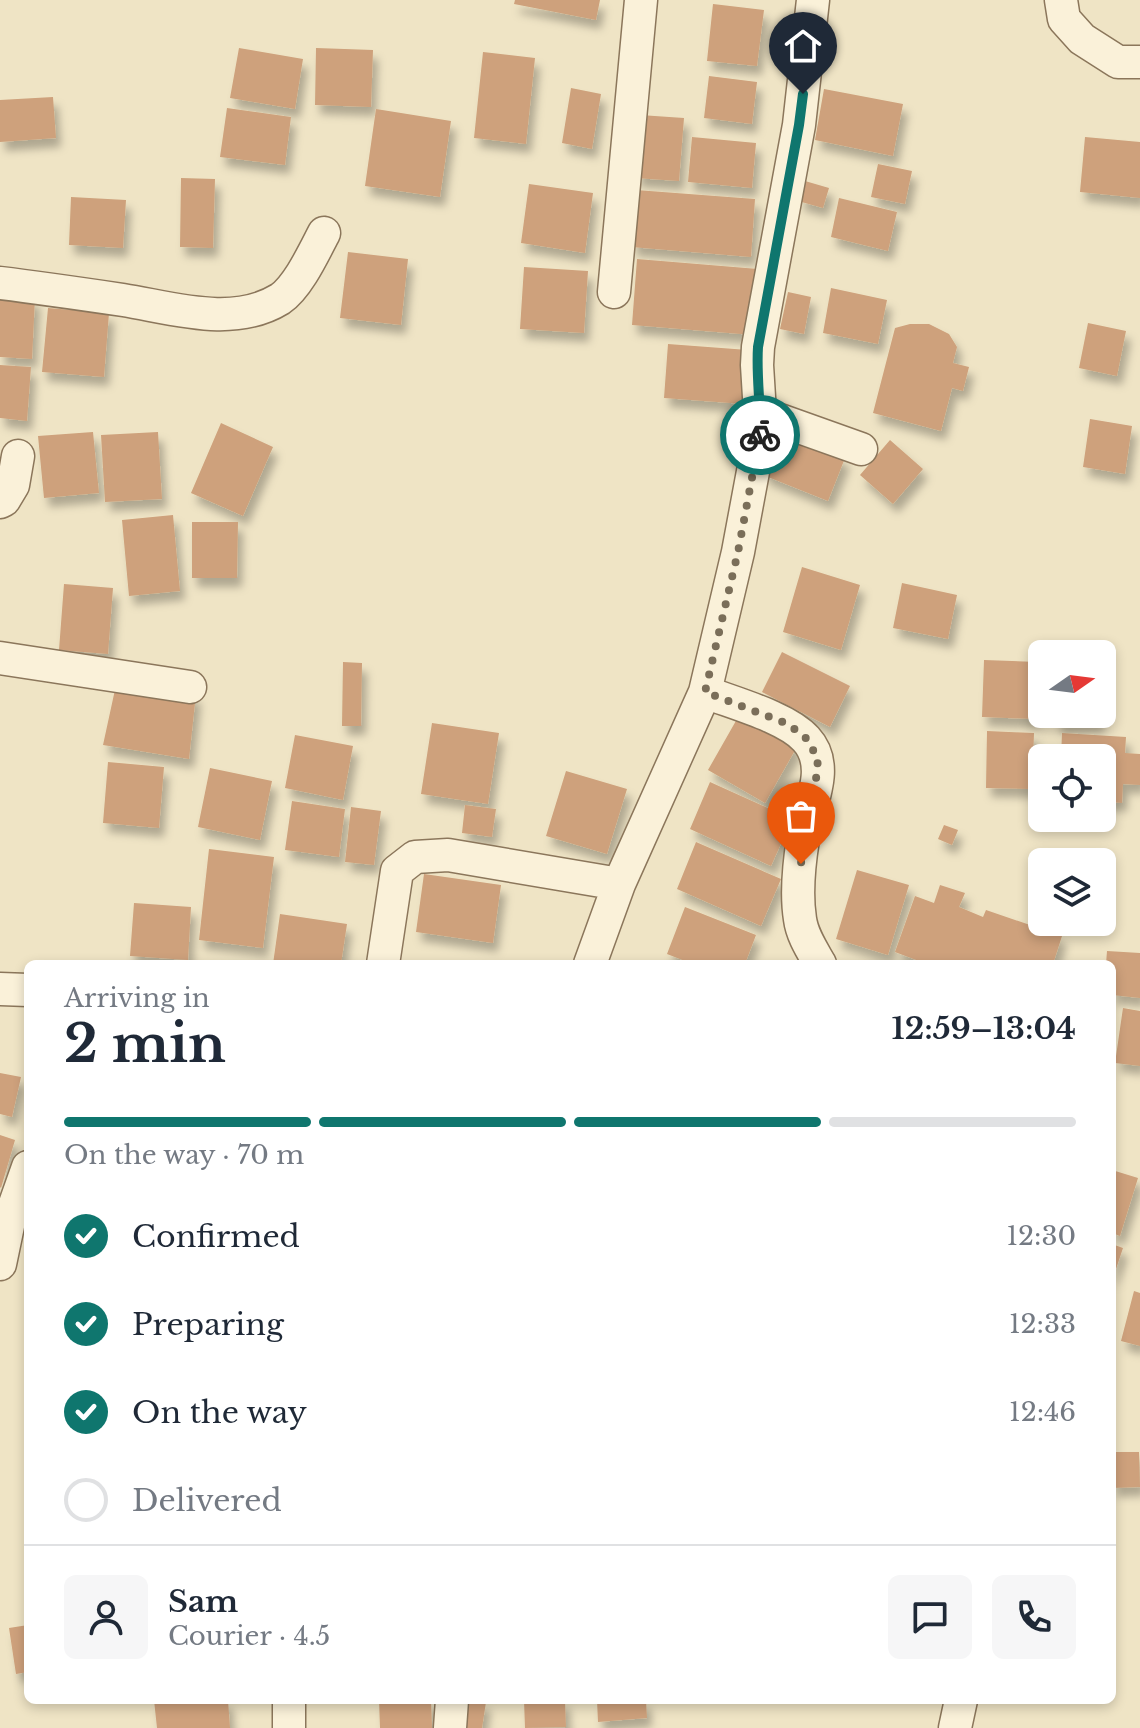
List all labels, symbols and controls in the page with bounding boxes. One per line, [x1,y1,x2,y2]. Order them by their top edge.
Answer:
pin [769,12,837,94]
icon: home [781,24,825,68]
courier [720,395,800,475]
icon: bike [738,413,782,457]
north arrow [1028,640,1116,728]
map controls [1028,640,1116,936]
button: locate [1028,744,1116,832]
pin [767,782,835,864]
icon: bag [779,794,823,838]
button: layers [1028,848,1116,936]
text: Arriving in [64,982,210,1014]
text: 12:59–13:04 [892,1010,1076,1047]
text: 2 min [64,1012,226,1076]
text: On the way · 70 m [64,1139,304,1171]
icon: check [64,1214,108,1258]
text: Confirmed [132,1218,300,1255]
text: 12:30 [1006,1220,1076,1252]
icon: check [64,1302,108,1346]
text: Preparing [132,1306,284,1343]
text: 12:33 [1009,1308,1076,1340]
icon: check [64,1390,108,1434]
text: On the way [132,1394,307,1431]
text: 12:46 [1009,1396,1076,1428]
text: Delivered [132,1482,282,1519]
button: person [64,1575,148,1659]
button: chat [888,1575,972,1659]
button: phone [992,1575,1076,1659]
text: Sam [168,1583,238,1620]
text: Courier · 4.5 [168,1620,330,1652]

